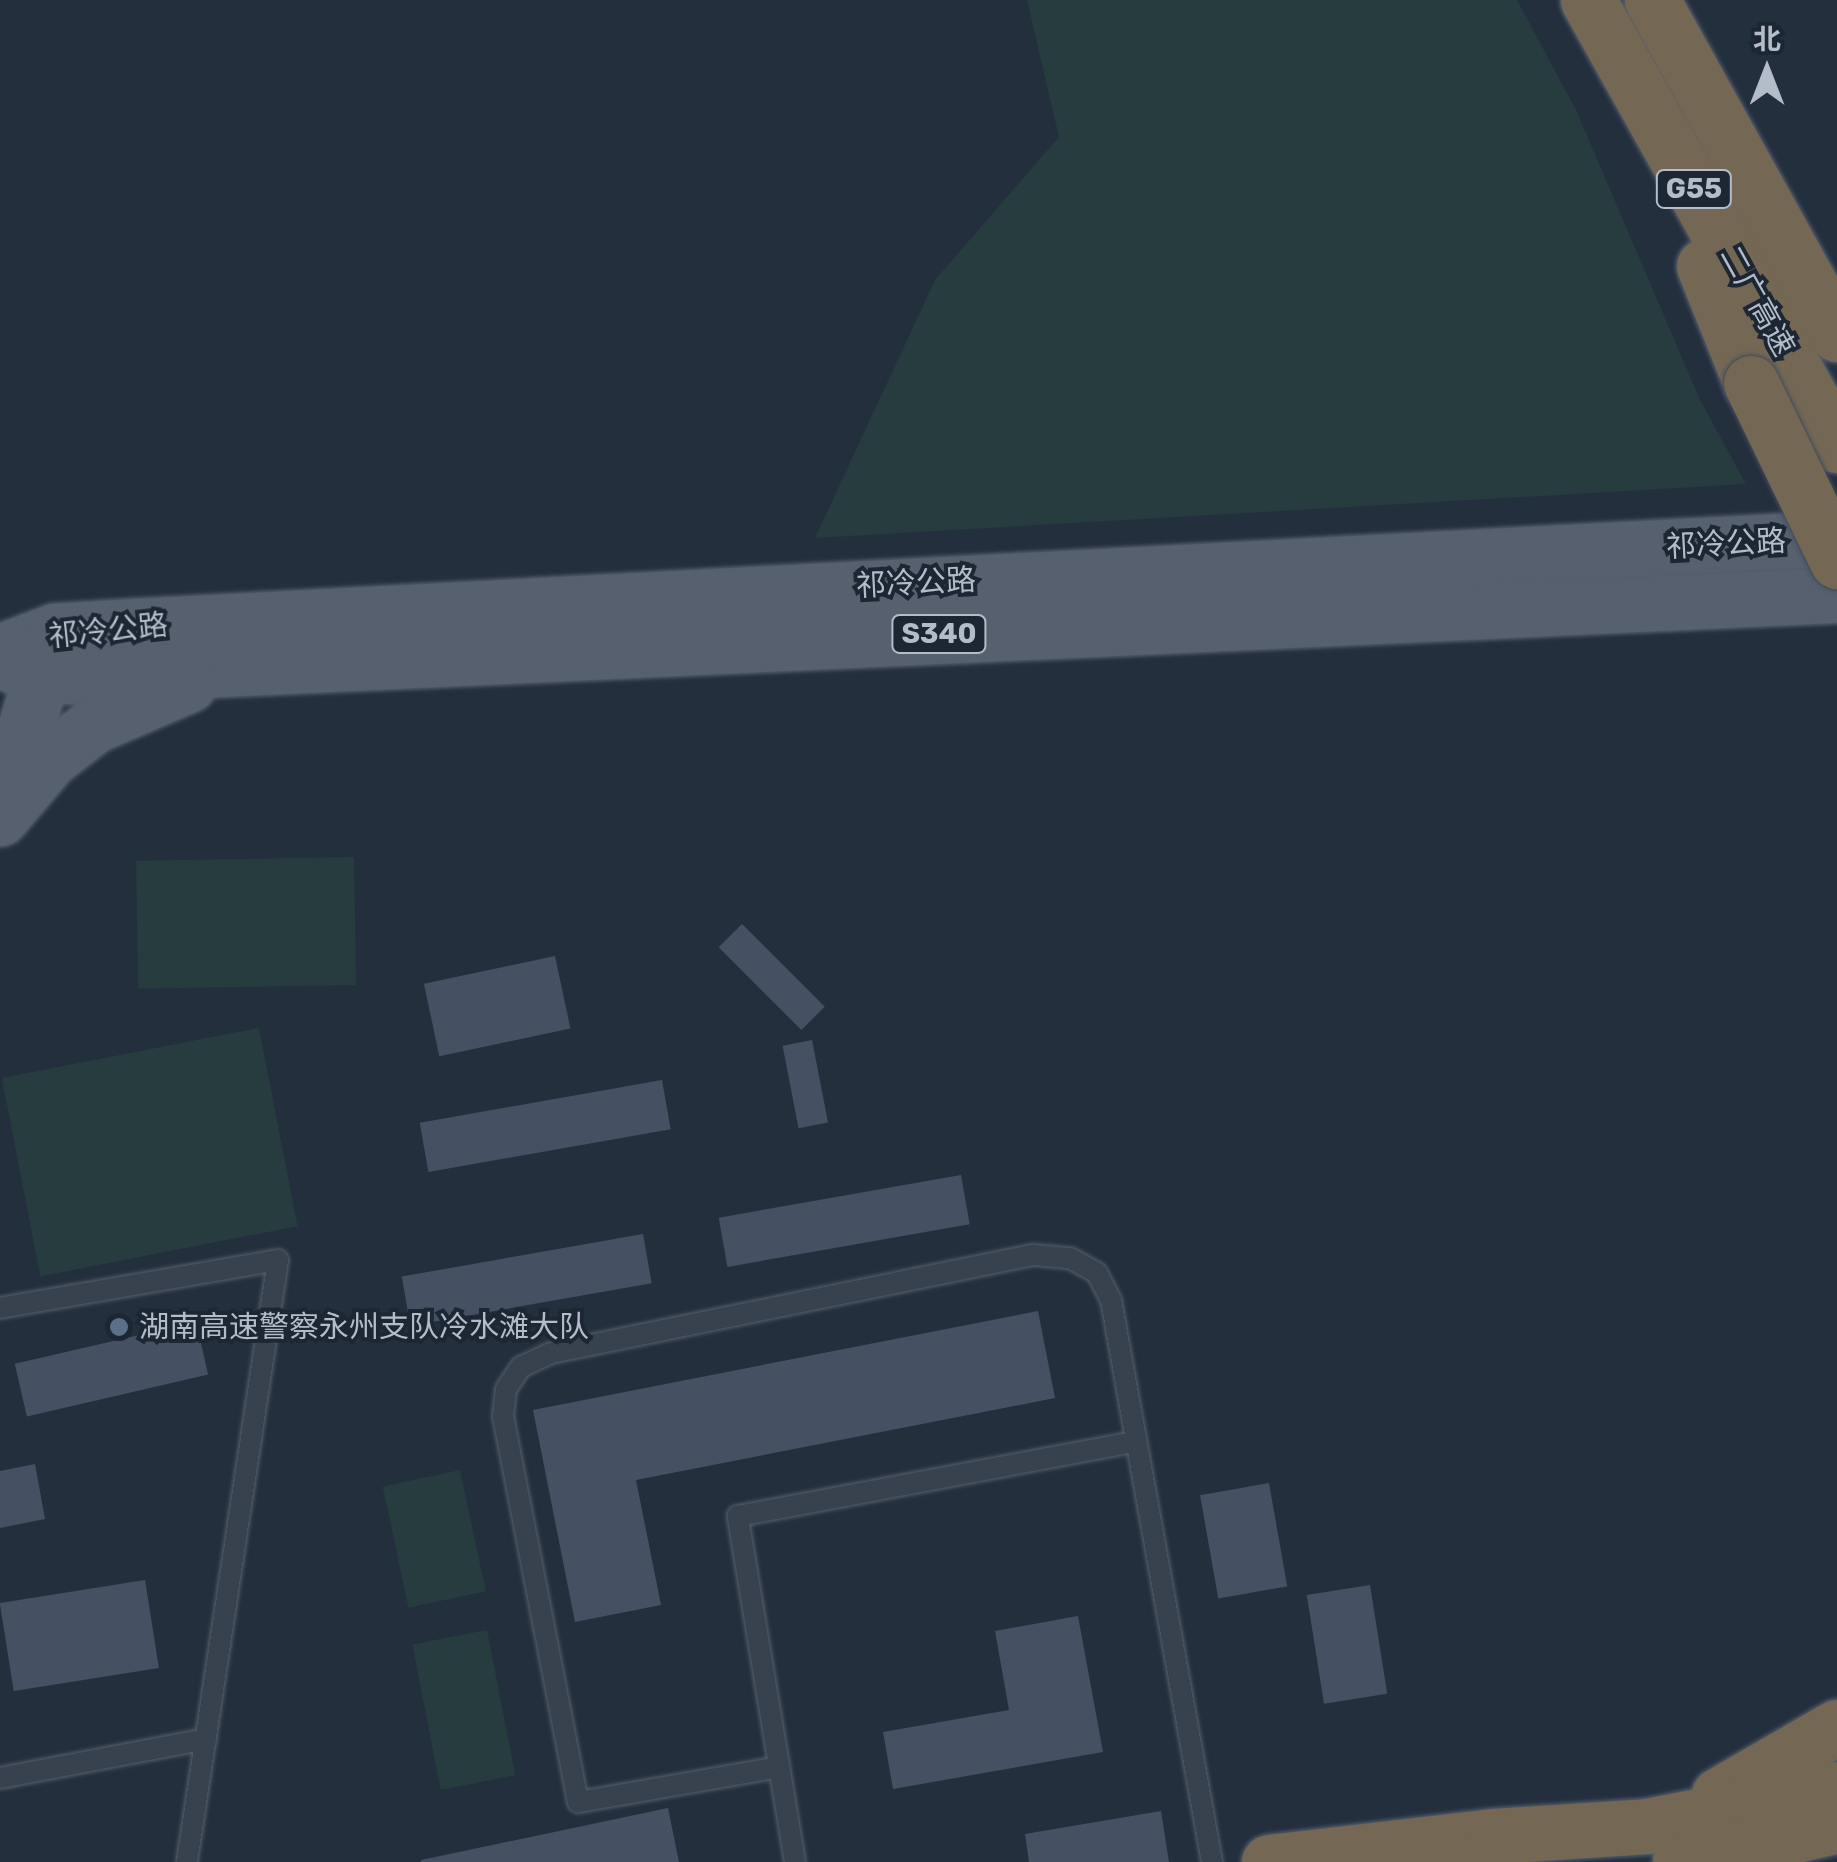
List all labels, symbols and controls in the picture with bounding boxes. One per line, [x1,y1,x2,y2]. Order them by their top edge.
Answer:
north arrow [1717,20,1817,120]
text: 北 [1753,23,1781,56]
road number: G55 [1654,166,1734,212]
street label: 二广高速 [1712,240,1802,362]
street label: 祁冷公路 [1665,523,1787,565]
street label: 祁冷公路 [855,562,977,604]
street label: 祁冷公路 [46,607,170,655]
road number: S340 [889,611,989,657]
place label: 湖南高速警察永州支队冷水滩大队 [139,1309,589,1345]
marker: 湖南高速警察永州支队冷水滩大队 [108,1316,130,1338]

